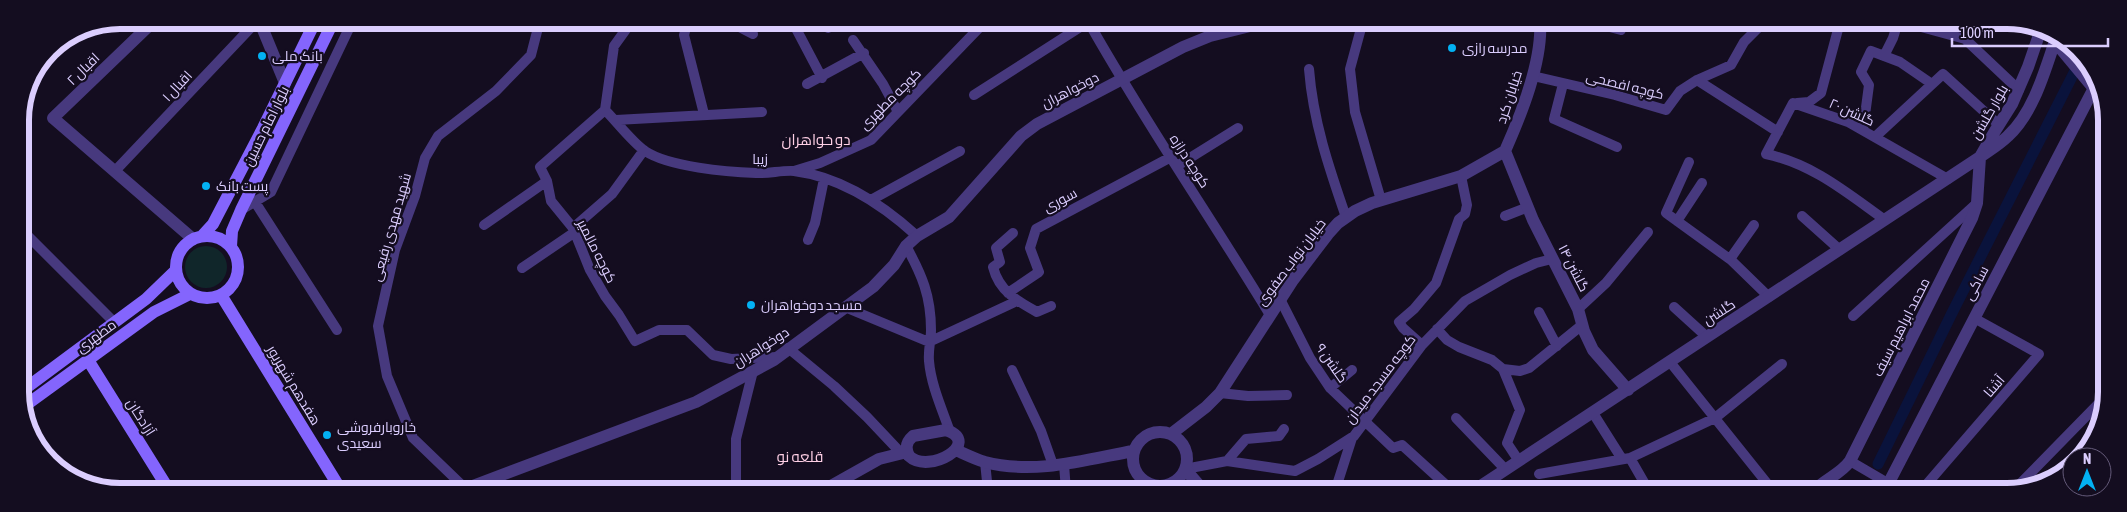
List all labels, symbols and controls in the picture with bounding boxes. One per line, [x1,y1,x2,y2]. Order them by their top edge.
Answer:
scale bar [1952,15,2108,47]
text: 100 m [1960,24,1994,41]
place label: مدرسه رازی [1462,40,1527,56]
marker: مدرسه رازی [1446,42,1458,54]
place label: بانک ملی [272,48,323,64]
street label: اقبال ۲ [63,50,103,89]
marker: بانک ملی [256,50,268,62]
street label: کوچه مطهری [856,65,925,134]
street label: اقبال ۱ [159,67,196,105]
street label: خیابان کرد [1493,68,1525,126]
street label: کوچه افصحی [1584,68,1666,104]
street label: دوخواهران [1039,69,1101,111]
street label: بلوار گلشن [1967,82,2011,142]
street label: بلوار امام حسین [240,83,294,169]
street label: گلشن ۲۰ [1827,95,1877,129]
district label: دو خواهران [782,131,850,150]
street label: کوچه درازه [1165,131,1213,192]
street label: زیبا [752,151,768,167]
street label: شهید مهدی رفیعی [368,171,414,283]
place label: پست بانک [216,178,268,196]
marker: پست بانک [200,180,212,192]
street label: سوری [1040,185,1080,215]
street label: خیابان نواب صفوی [1253,215,1329,309]
street label: کوچه مالمیر [572,216,620,286]
street label: گلشن ۱۴ [1555,242,1593,294]
street label: ساکی [1960,263,1992,303]
street label: محمد ابراهیم سیف [1869,275,1935,380]
street label: گلشن [1700,296,1738,328]
place label: مسجد دوخواهران [761,297,862,313]
marker: مسجد دوخواهران [745,299,757,311]
street label: مطهری [73,316,119,356]
street label: دوخواهران [730,324,792,370]
street label: کوچه مسجد میدان [1341,331,1420,428]
street label: گلشن ۹ [1313,340,1351,386]
street label: هفدهم شهریور [262,341,324,429]
street label: آشنا [1980,372,2008,400]
street label: آزادگان [123,395,159,439]
place label: خاروبارفروشی سعیدی [337,419,416,451]
marker: خاروبارفروشی سعیدی [321,429,333,441]
north arrow [2062,447,2112,497]
district label: قلعه نو [777,448,823,466]
text: N [2083,451,2091,467]

